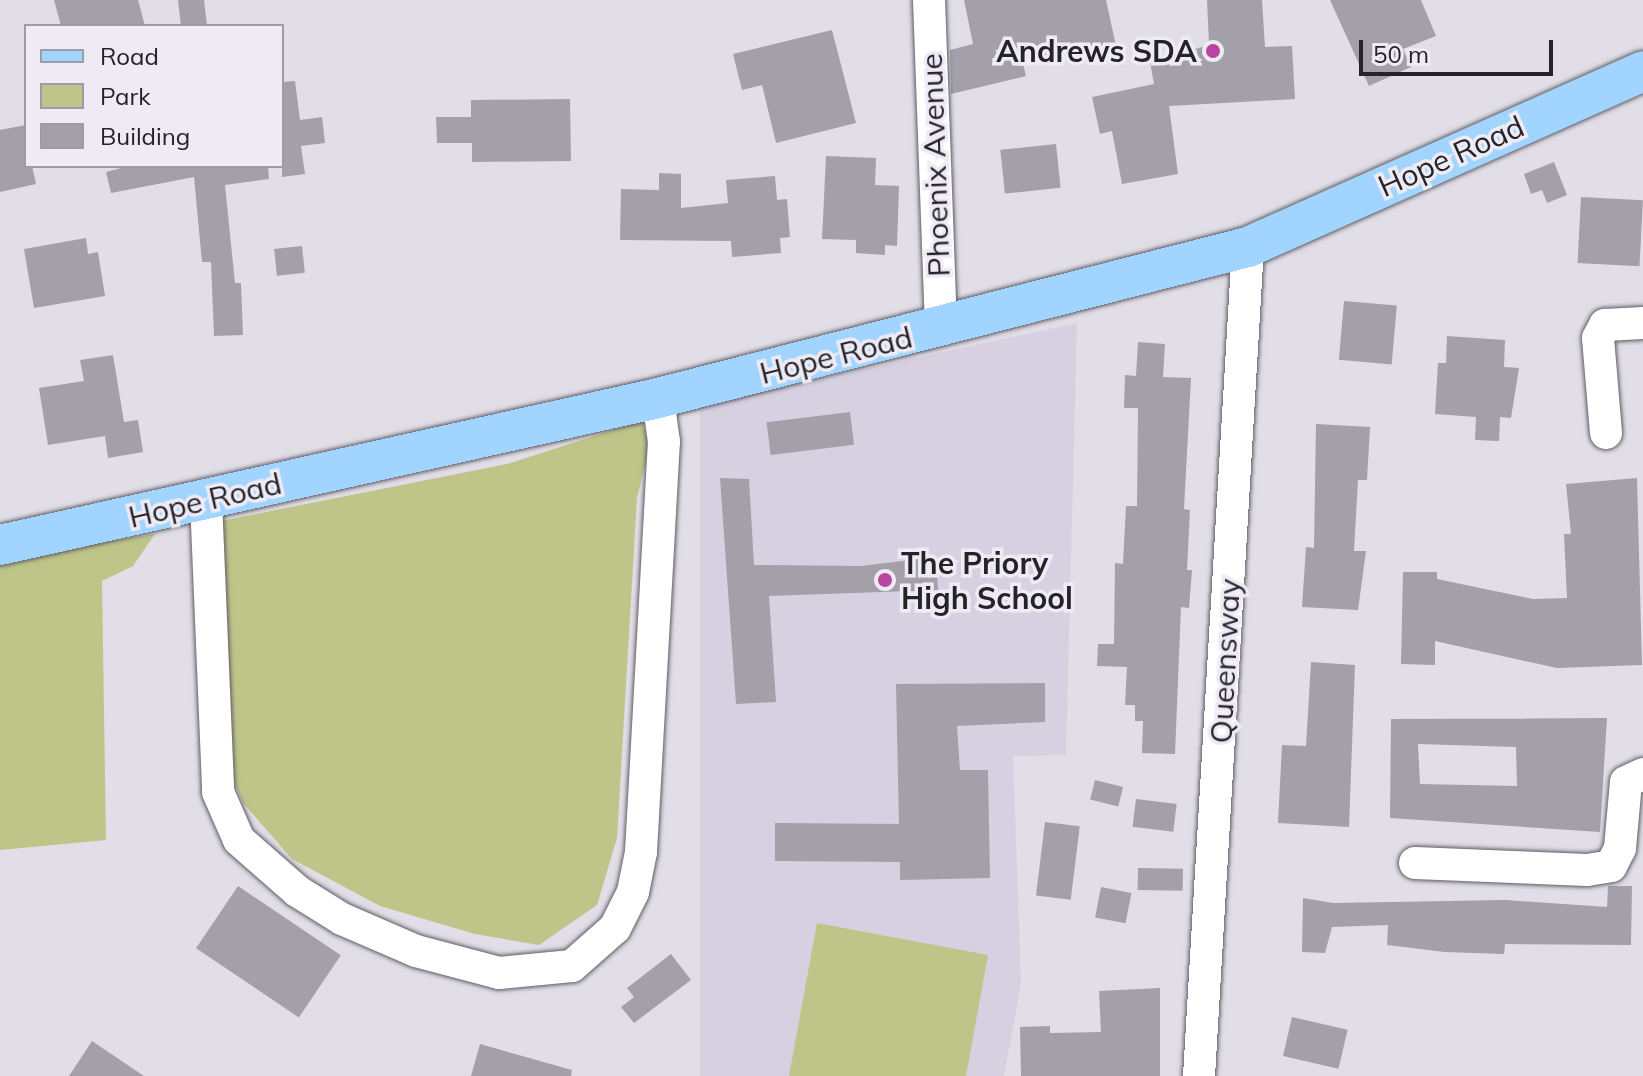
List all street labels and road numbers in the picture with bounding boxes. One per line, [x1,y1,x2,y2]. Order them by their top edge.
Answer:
street label: Phoenix Avenue [913,53,957,277]
street label: Hope Road [1373,108,1529,204]
street label: Hope Road [756,319,916,391]
street label: Hope Road [125,465,285,535]
street label: Queensway [1203,578,1247,744]

